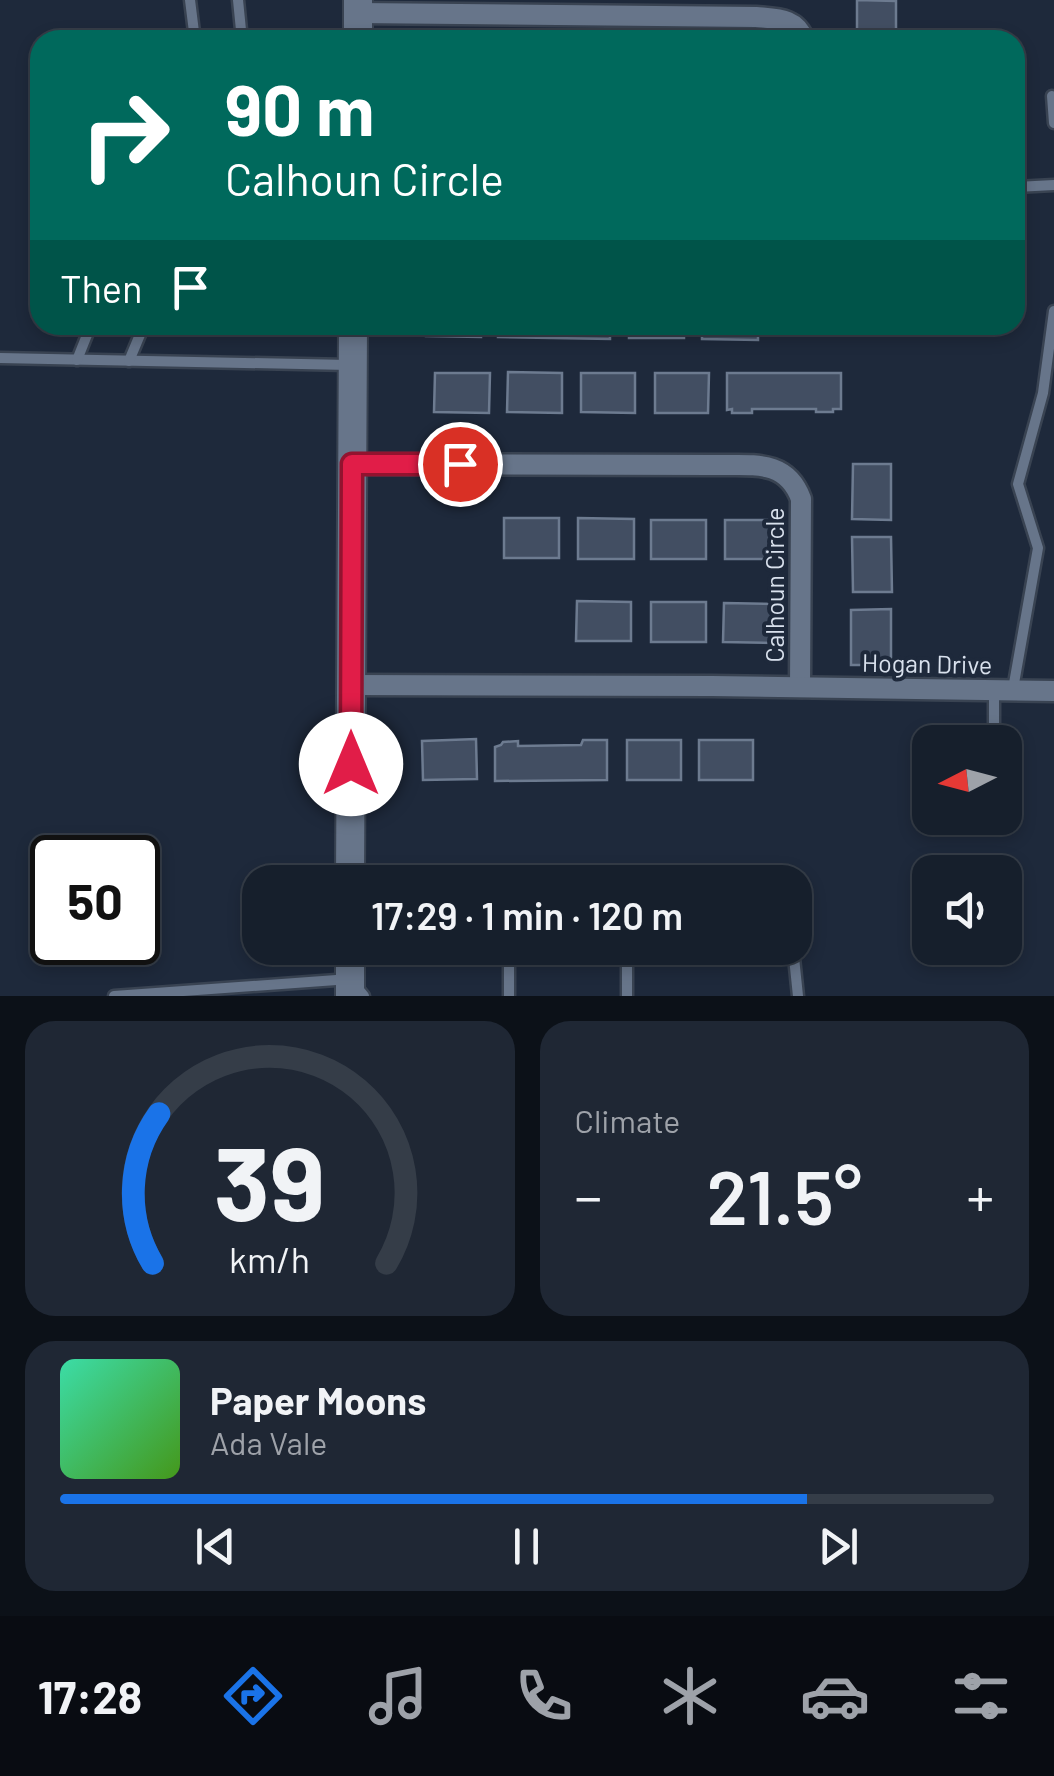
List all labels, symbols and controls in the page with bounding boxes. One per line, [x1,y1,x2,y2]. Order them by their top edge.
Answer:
text: 90 m [225,66,375,150]
icon: right [60,70,190,200]
text: Calhoun Circle [225,151,504,205]
icon: arrive [163,260,218,315]
text: Then [60,265,143,311]
pin [418,422,503,507]
icon: arrive [433,437,488,492]
street label: Calhoun Circle [759,508,789,662]
street label: Hogan Drive [862,647,992,679]
position arrow [299,712,403,816]
north arrow [912,725,1022,835]
map controls [912,725,1022,965]
speed limit sign: 50 [30,835,160,965]
button: sound [912,855,1022,965]
text: 17:29 · 1 min · 120 m [371,892,683,938]
text: Climate [575,1101,680,1139]
text: 39 [214,1117,325,1242]
text: 21.5° [706,1150,862,1240]
text: − [575,1162,602,1228]
text: + [966,1162,994,1228]
text: km/h [229,1237,310,1280]
text: Paper Moons [210,1377,426,1423]
text: Ada Vale [210,1423,327,1461]
icon: previous [188,1519,243,1574]
icon: pause [499,1519,554,1574]
icon: next [811,1519,866,1574]
icon: directions [218,1661,288,1731]
icon: music [363,1661,433,1731]
icon: phone [509,1661,579,1731]
icon: climate [655,1661,725,1731]
icon: car [800,1661,870,1731]
icon: filters [946,1661,1016,1731]
text: 17:28 [38,1669,142,1723]

